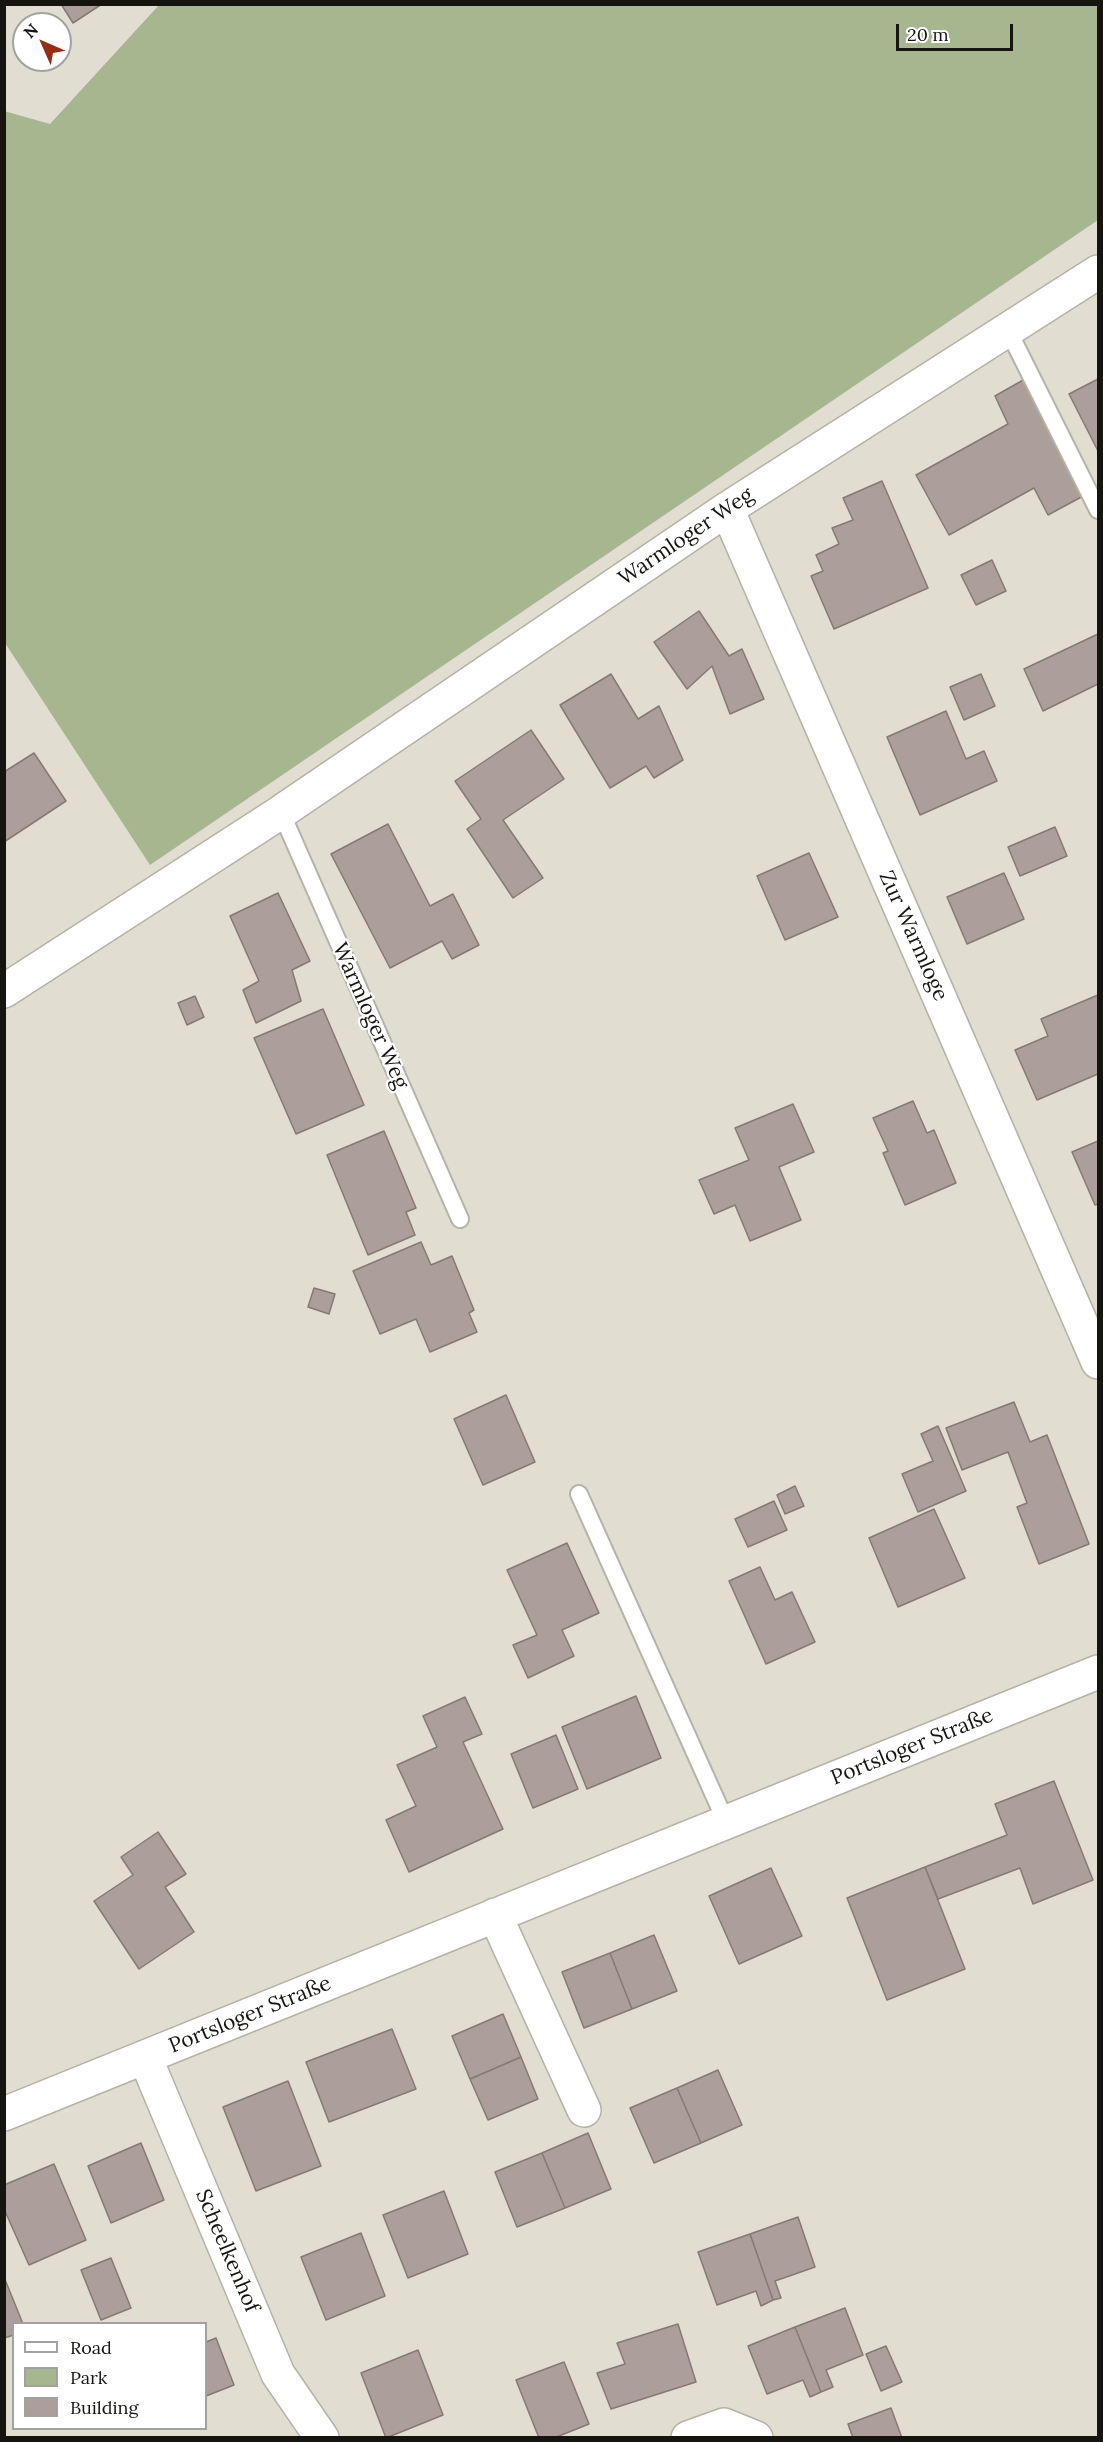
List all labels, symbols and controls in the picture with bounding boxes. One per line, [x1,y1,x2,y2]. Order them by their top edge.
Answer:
north arrow [12,12,72,72]
scale bar [899,12,1016,50]
text: N [19,19,42,42]
text: 20 m [907,23,949,46]
street label: Warmloger Weg [614,483,758,591]
street label: Zur Warmloge [873,867,953,1005]
street label: Warmloger Weg [326,939,414,1093]
street label: Portsloger Straße [827,1703,997,1791]
street label: Portsloger Straße [165,1971,335,2059]
street label: Scheelkenhof [190,2186,264,2316]
legend [12,2322,207,2430]
text: Road [70,2336,112,2359]
text: Park [70,2366,107,2389]
text: Building [70,2396,138,2419]

